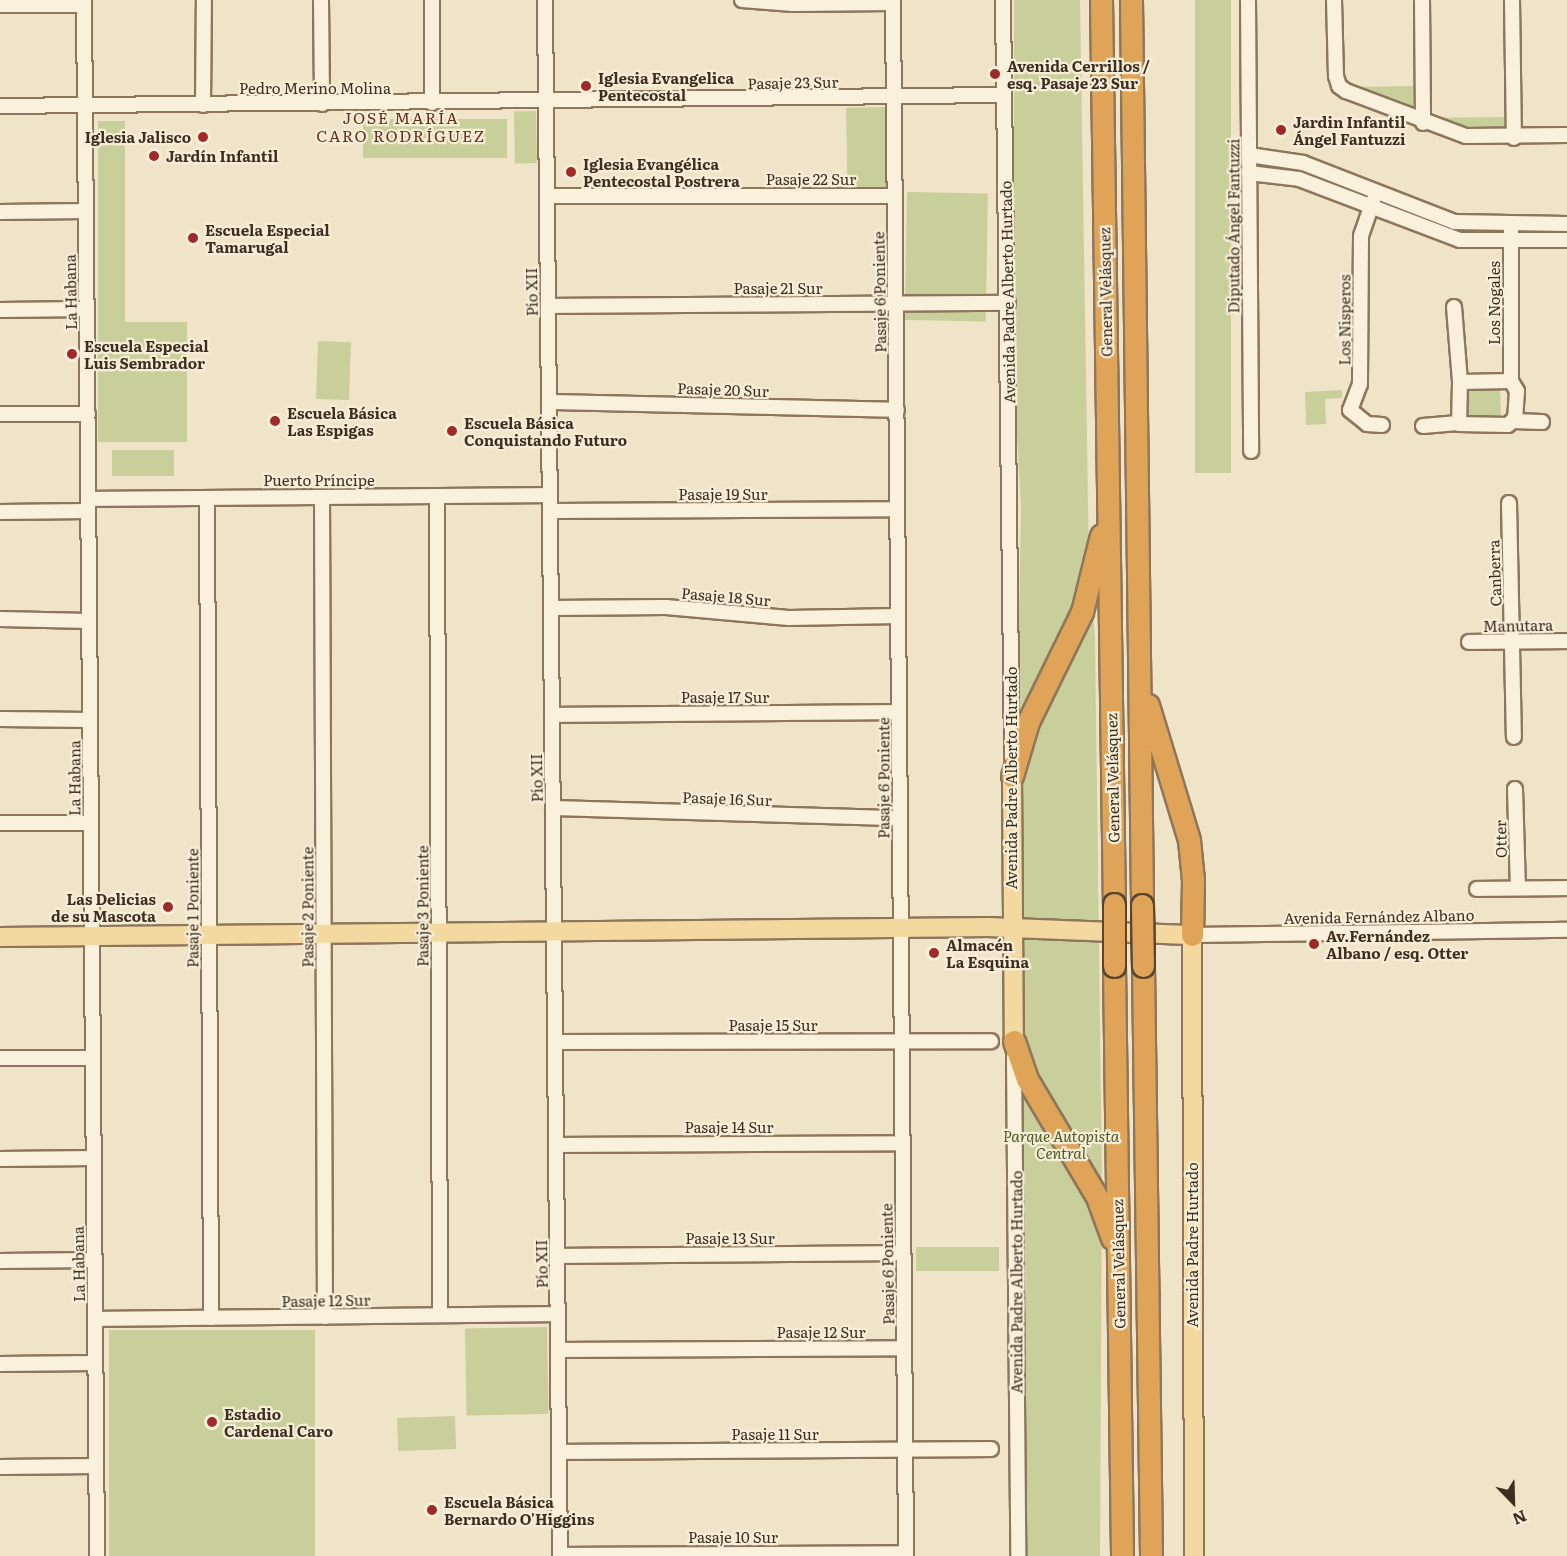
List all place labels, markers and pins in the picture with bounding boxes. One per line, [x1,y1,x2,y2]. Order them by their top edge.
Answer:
place label: Avenida Cerrillos / esq. Pasaje 23 Sur [1007,56,1150,91]
marker: Avenida Cerrillos / esq. Pasaje 23 Sur [988,67,1002,81]
place label: Iglesia Evangelica Pentecostal [598,68,734,103]
marker: Iglesia Evangelica Pentecostal [579,79,593,93]
place label: Jardin Infantil Ángel Fantuzzi [1293,112,1405,147]
marker: Jardin Infantil Ángel Fantuzzi [1274,123,1288,137]
place label: Iglesia Jalisco [85,128,191,146]
marker: Iglesia Jalisco [196,130,210,144]
place label: Jardín Infantil [166,147,278,165]
marker: Jardín Infantil [147,149,161,163]
place label: Iglesia Evangélica Pentecostal Postrera [583,154,740,189]
marker: Iglesia Evangélica Pentecostal Postrera [564,165,578,179]
place label: Escuela Especial Tamarugal [205,220,330,255]
marker: Escuela Especial Tamarugal [186,231,200,245]
place label: Escuela Especial Luis Sembrador [84,336,209,371]
marker: Escuela Especial Luis Sembrador [65,347,79,361]
place label: Escuela Básica Las Espigas [287,403,397,438]
place label: Escuela Básica Conquistando Futuro [464,413,627,448]
marker: Escuela Básica Las Espigas [268,414,282,428]
marker: Escuela Básica Conquistando Futuro [445,424,459,438]
place label: Las Delicias de su Mascota [51,889,156,924]
marker: Las Delicias de su Mascota [161,900,175,914]
place label: Av.Fernández Albano / esq. Otter [1326,926,1468,961]
place label: Almacén La Esquina [946,935,1029,970]
marker: Av.Fernández Albano / esq. Otter [1307,937,1321,951]
marker: Almacén La Esquina [927,946,941,960]
place label: Estadio Cardenal Caro [224,1404,333,1439]
marker: Estadio Cardenal Caro [205,1415,219,1429]
place label: Escuela Básica Bernardo O'Higgins [444,1492,594,1527]
marker: Escuela Básica Bernardo O'Higgins [425,1503,439,1517]

